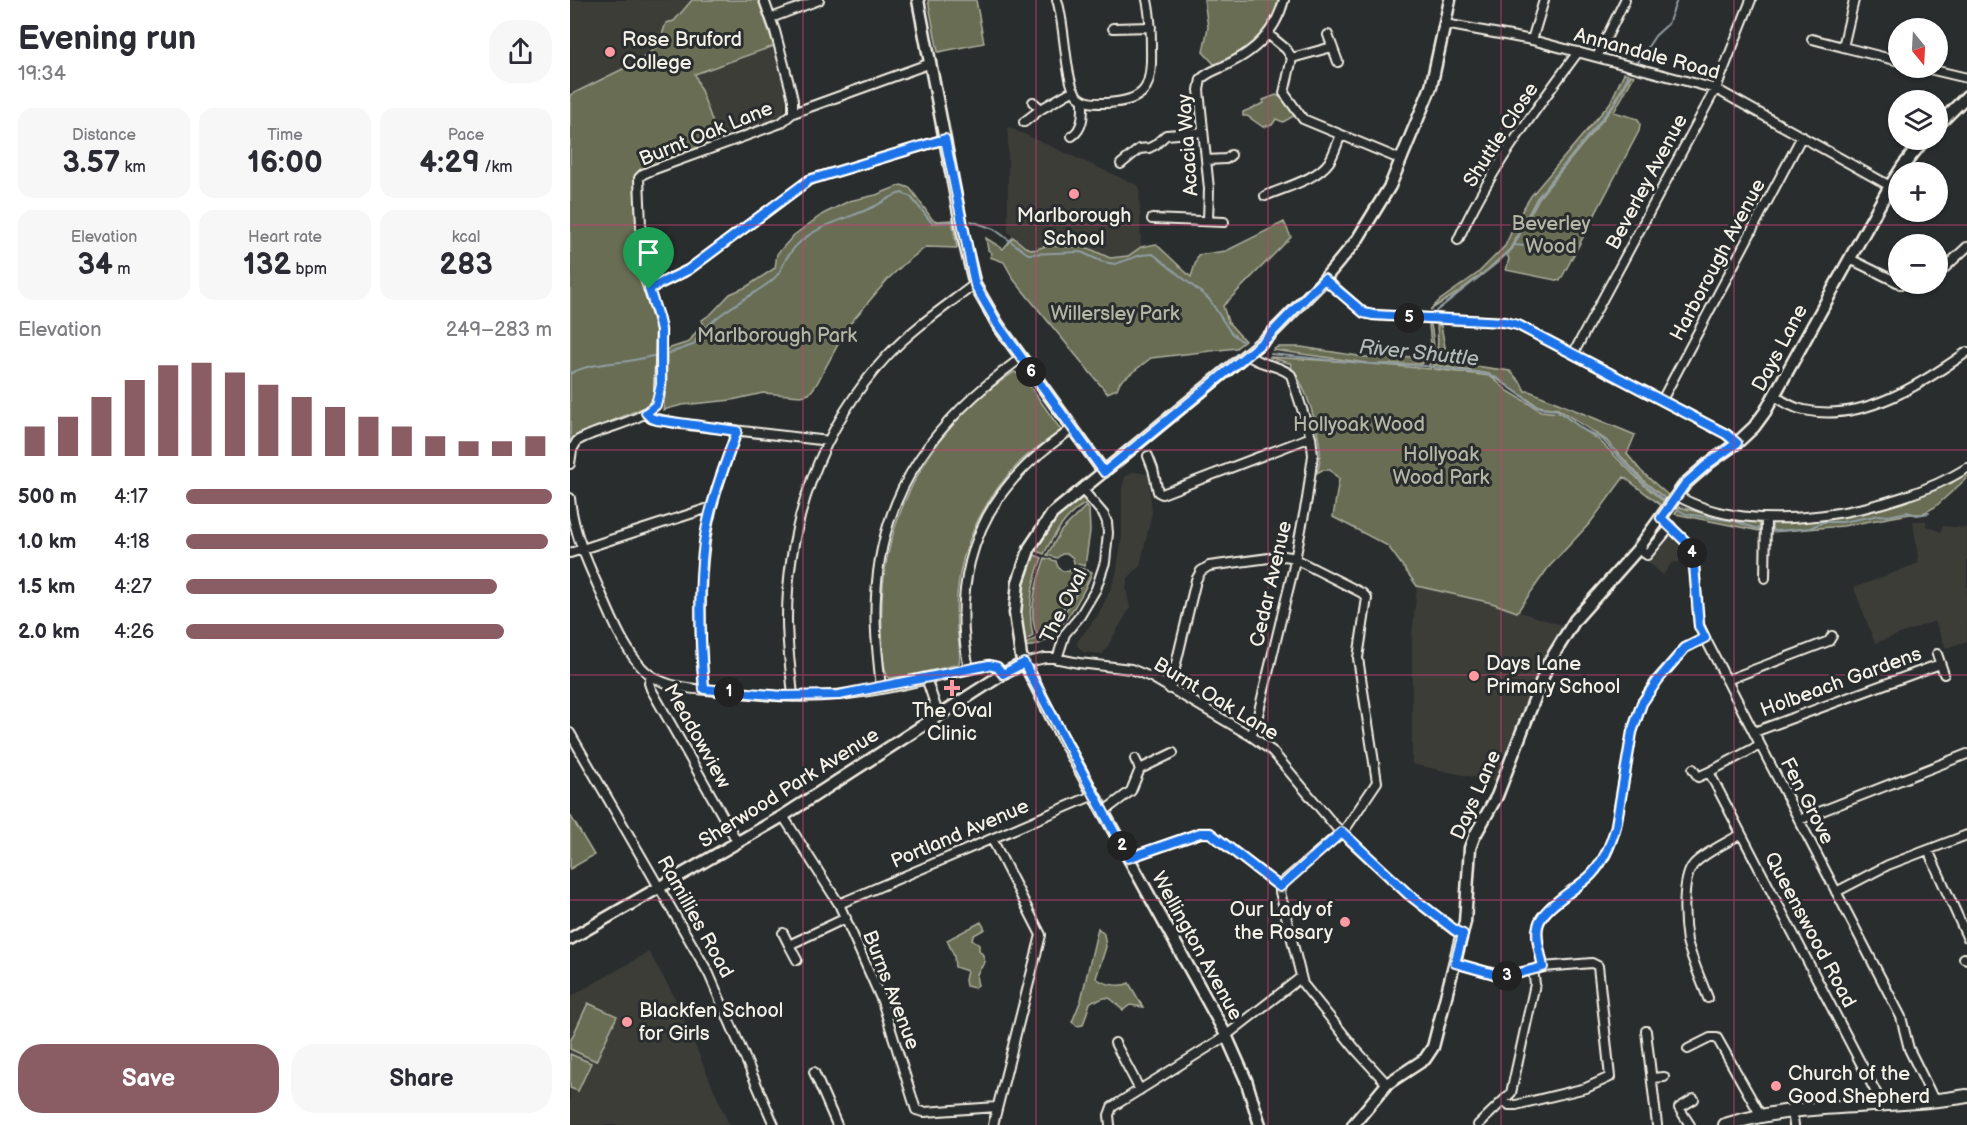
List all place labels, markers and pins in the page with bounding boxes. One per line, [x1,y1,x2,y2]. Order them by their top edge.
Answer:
place label: Rose Bruford College [622,28,742,75]
marker: Rose Bruford College [603,45,617,59]
marker: Marlborough School [1067,187,1081,201]
place label: Marlborough School [1017,204,1131,251]
pin [623,227,674,289]
pin: 5 [1394,303,1424,333]
pin: 6 [1016,357,1046,387]
pin: 4 [1677,538,1707,568]
place label: Days Lane Primary School [1486,652,1620,699]
marker: Days Lane Primary School [1467,669,1481,683]
pin: 1 [714,677,744,707]
marker: The Oval Clinic [943,679,961,697]
place label: The Oval Clinic [912,699,992,746]
pin: 2 [1107,831,1137,861]
place label: Our Lady of the Rosary [1230,898,1333,945]
marker: Our Lady of the Rosary [1338,915,1352,929]
pin: 3 [1492,961,1522,991]
place label: Blackfen School for Girls [639,999,783,1046]
marker: Blackfen School for Girls [620,1015,634,1029]
place label: Church of the Good Shepherd [1788,1062,1930,1109]
marker: Church of the Good Shepherd [1769,1079,1783,1093]

